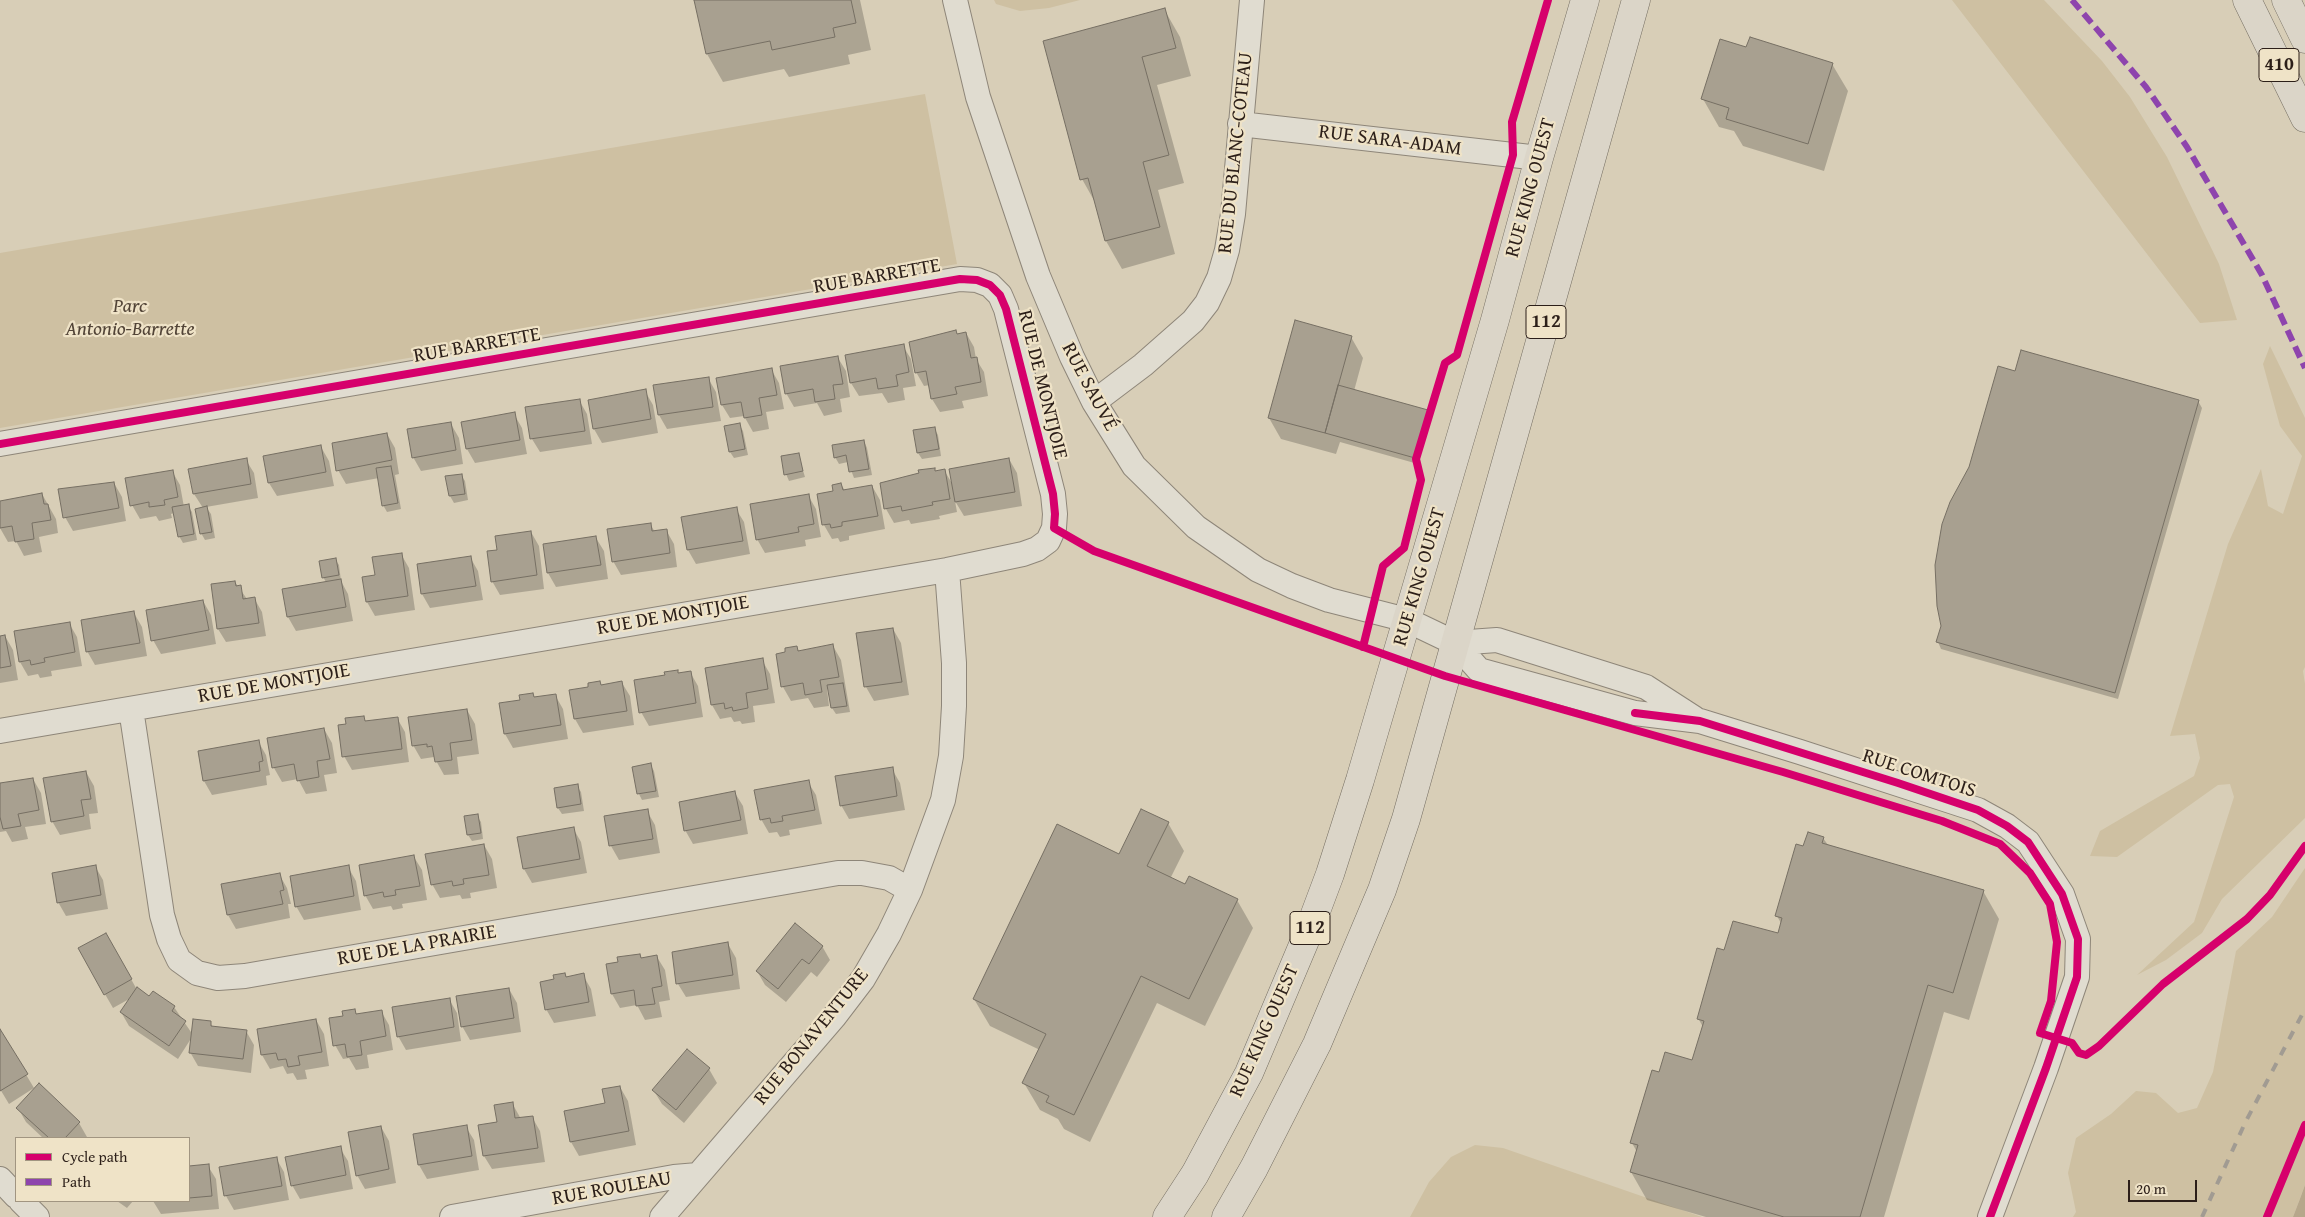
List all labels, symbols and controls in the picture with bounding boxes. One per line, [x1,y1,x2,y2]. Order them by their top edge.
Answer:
road number: 410 [2259,48,2299,82]
street label: RUE DU BLANC-COTEAU [1214,51,1258,255]
street label: RUE KING OUEST [1501,116,1561,260]
street label: RUE SARA-ADAM [1317,120,1463,162]
street label: RUE BARRETTE [812,254,942,300]
park label: Parc Antonio-Barrette [65,295,195,342]
road number: 112 [1526,306,1566,338]
street label: RUE DE MONTJOIE [1012,308,1072,462]
street label: RUE BARRETTE [412,323,542,369]
street label: RUE SAUVÉ [1056,339,1122,435]
street label: RUE KING OUEST [1389,505,1451,649]
street label: RUE DE MONTJOIE [595,591,751,641]
street label: RUE DE MONTJOIE [196,659,352,709]
street label: RUE COMTOIS [1859,744,1979,804]
road number: 112 [1290,911,1330,944]
street label: RUE DE LA PRAIRIE [336,920,498,972]
street label: RUE KING OUEST [1225,961,1305,1101]
street label: RUE BONAVENTURE [750,964,874,1110]
legend [15,1137,190,1202]
text: Cycle path [62,1146,128,1167]
street label: RUE ROULEAU [551,1167,673,1211]
scale bar [2130,1170,2199,1202]
text: Path [62,1171,91,1192]
text: 20 m [2136,1178,2166,1199]

